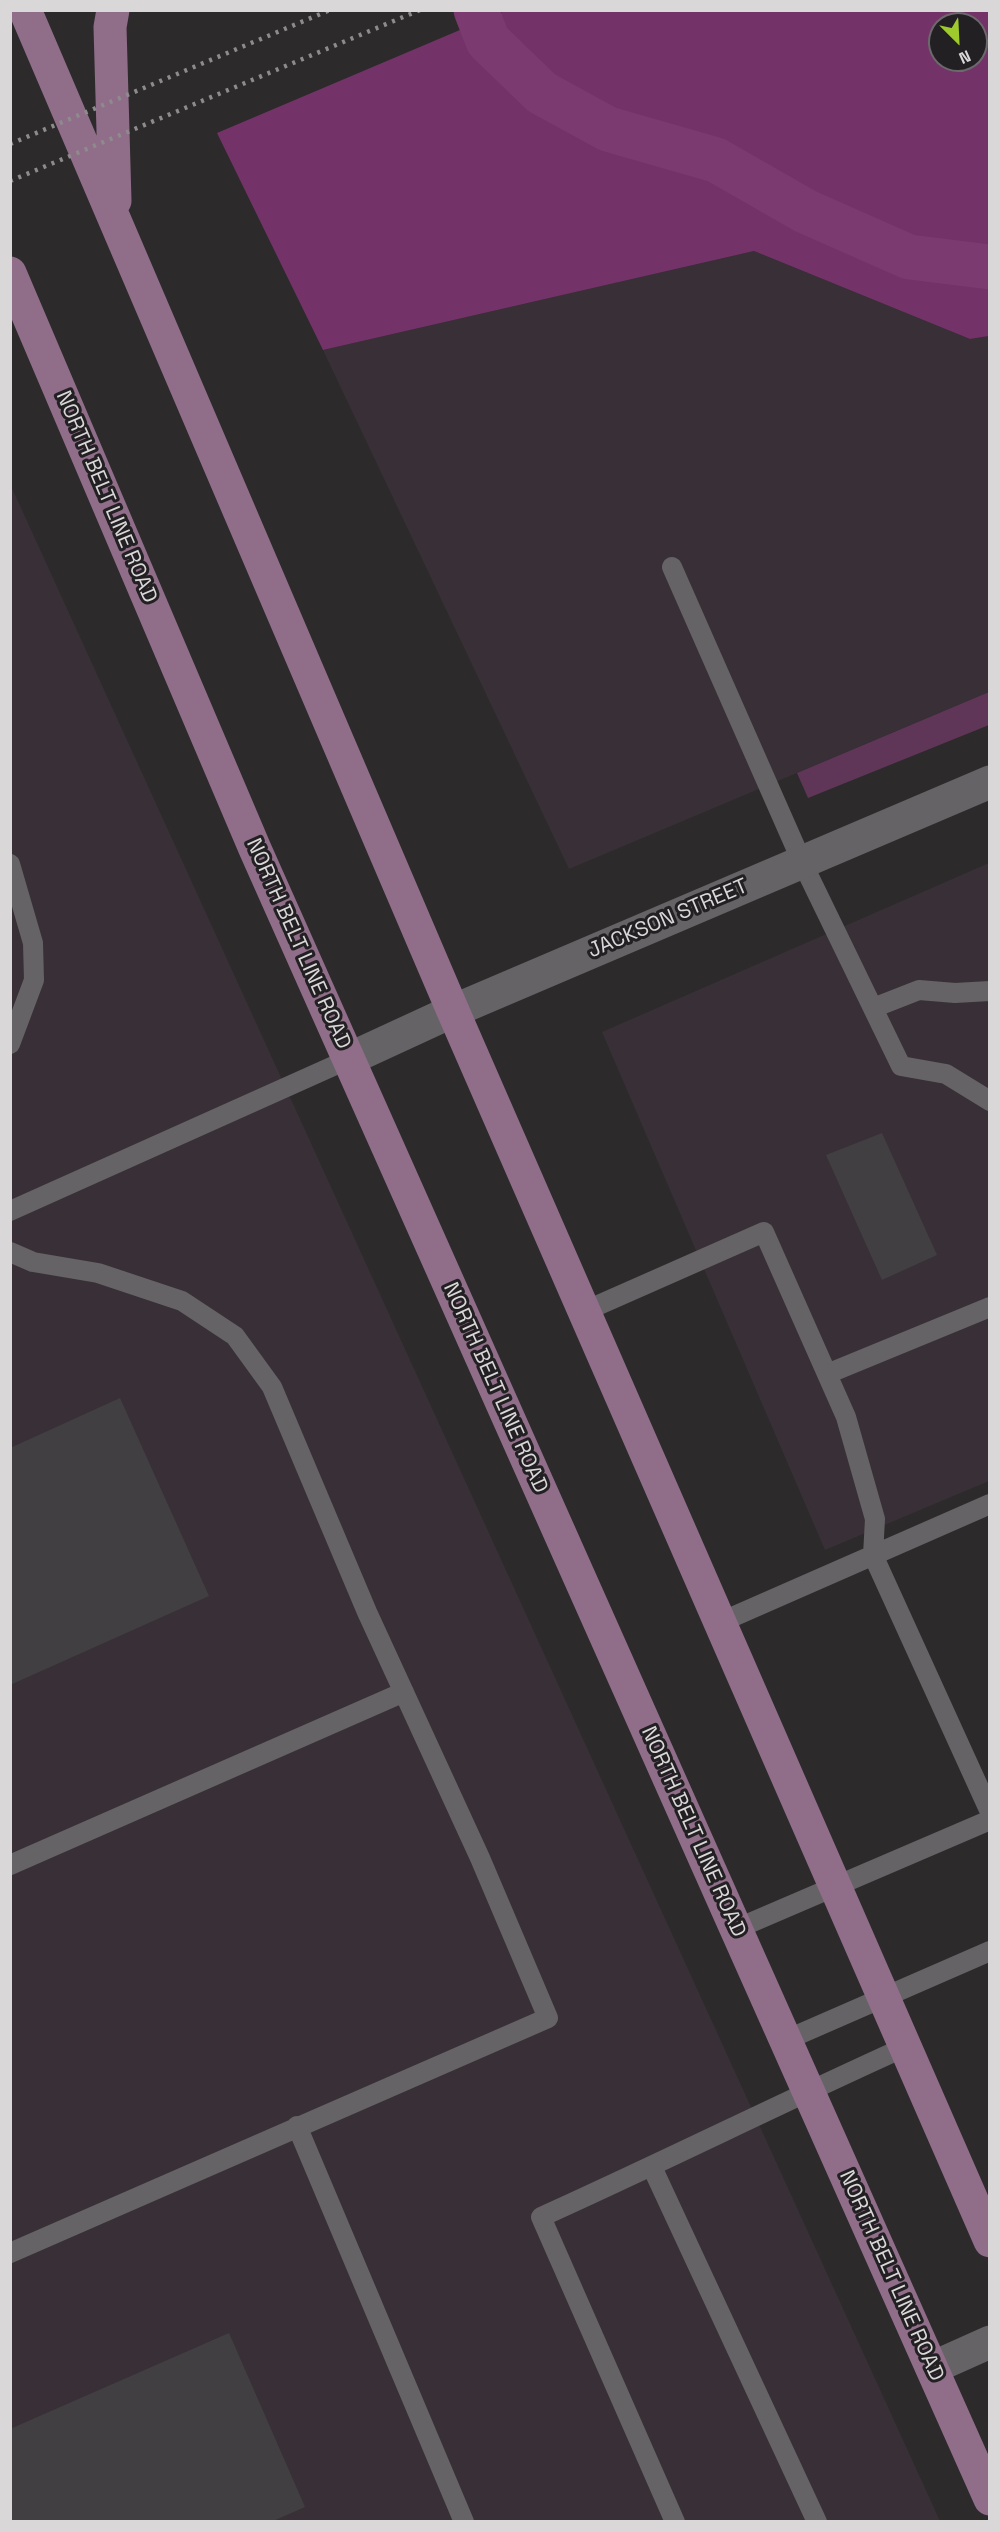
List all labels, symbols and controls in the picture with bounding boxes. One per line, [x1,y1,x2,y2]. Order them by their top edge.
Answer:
north arrow [928,12,988,72]
text: N [956,45,974,69]
street label: NORTH BELT LINE ROAD [50,387,162,607]
street label: NORTH BELT LINE ROAD [240,835,356,1053]
street label: JACKSON STREET [584,874,752,964]
street label: NORTH BELT LINE ROAD [437,1279,553,1497]
street label: NORTH BELT LINE ROAD [635,1723,751,1941]
street label: NORTH BELT LINE ROAD [833,2167,949,2385]

